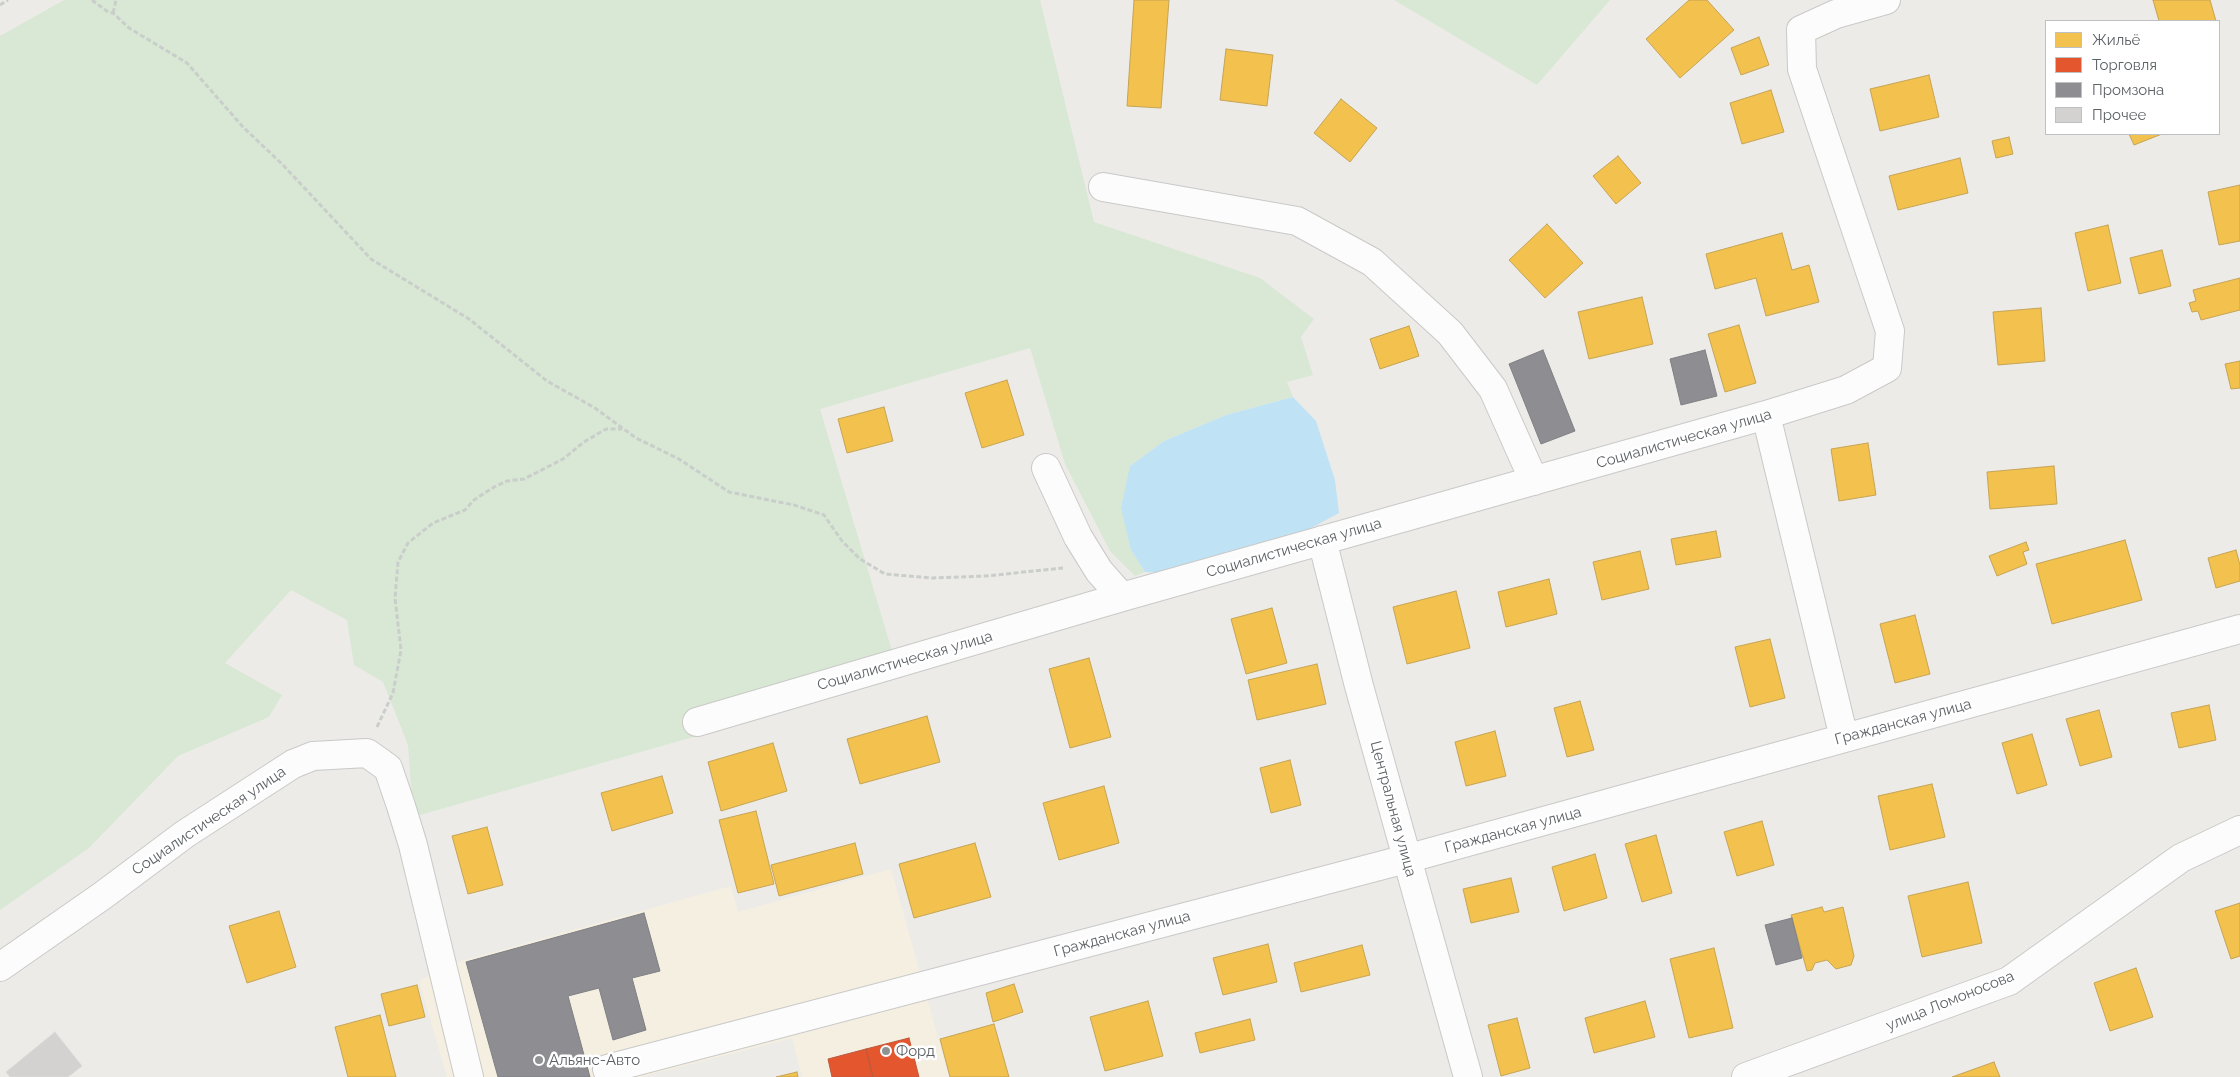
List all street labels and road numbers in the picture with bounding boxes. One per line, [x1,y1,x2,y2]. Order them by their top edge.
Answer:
street label: Социалистическая улица [1594,405,1774,473]
street label: Социалистическая улица [1204,514,1384,582]
street label: Социалистическая улица [815,627,995,695]
street label: Гражданская улица [1833,695,1973,749]
street label: Центральная улица [1366,739,1420,879]
street label: Социалистическая улица [129,763,289,879]
street label: Гражданская улица [1443,803,1583,857]
street label: Гражданская улица [1052,907,1192,961]
street label: улица Ломоносова [1883,967,2017,1035]

